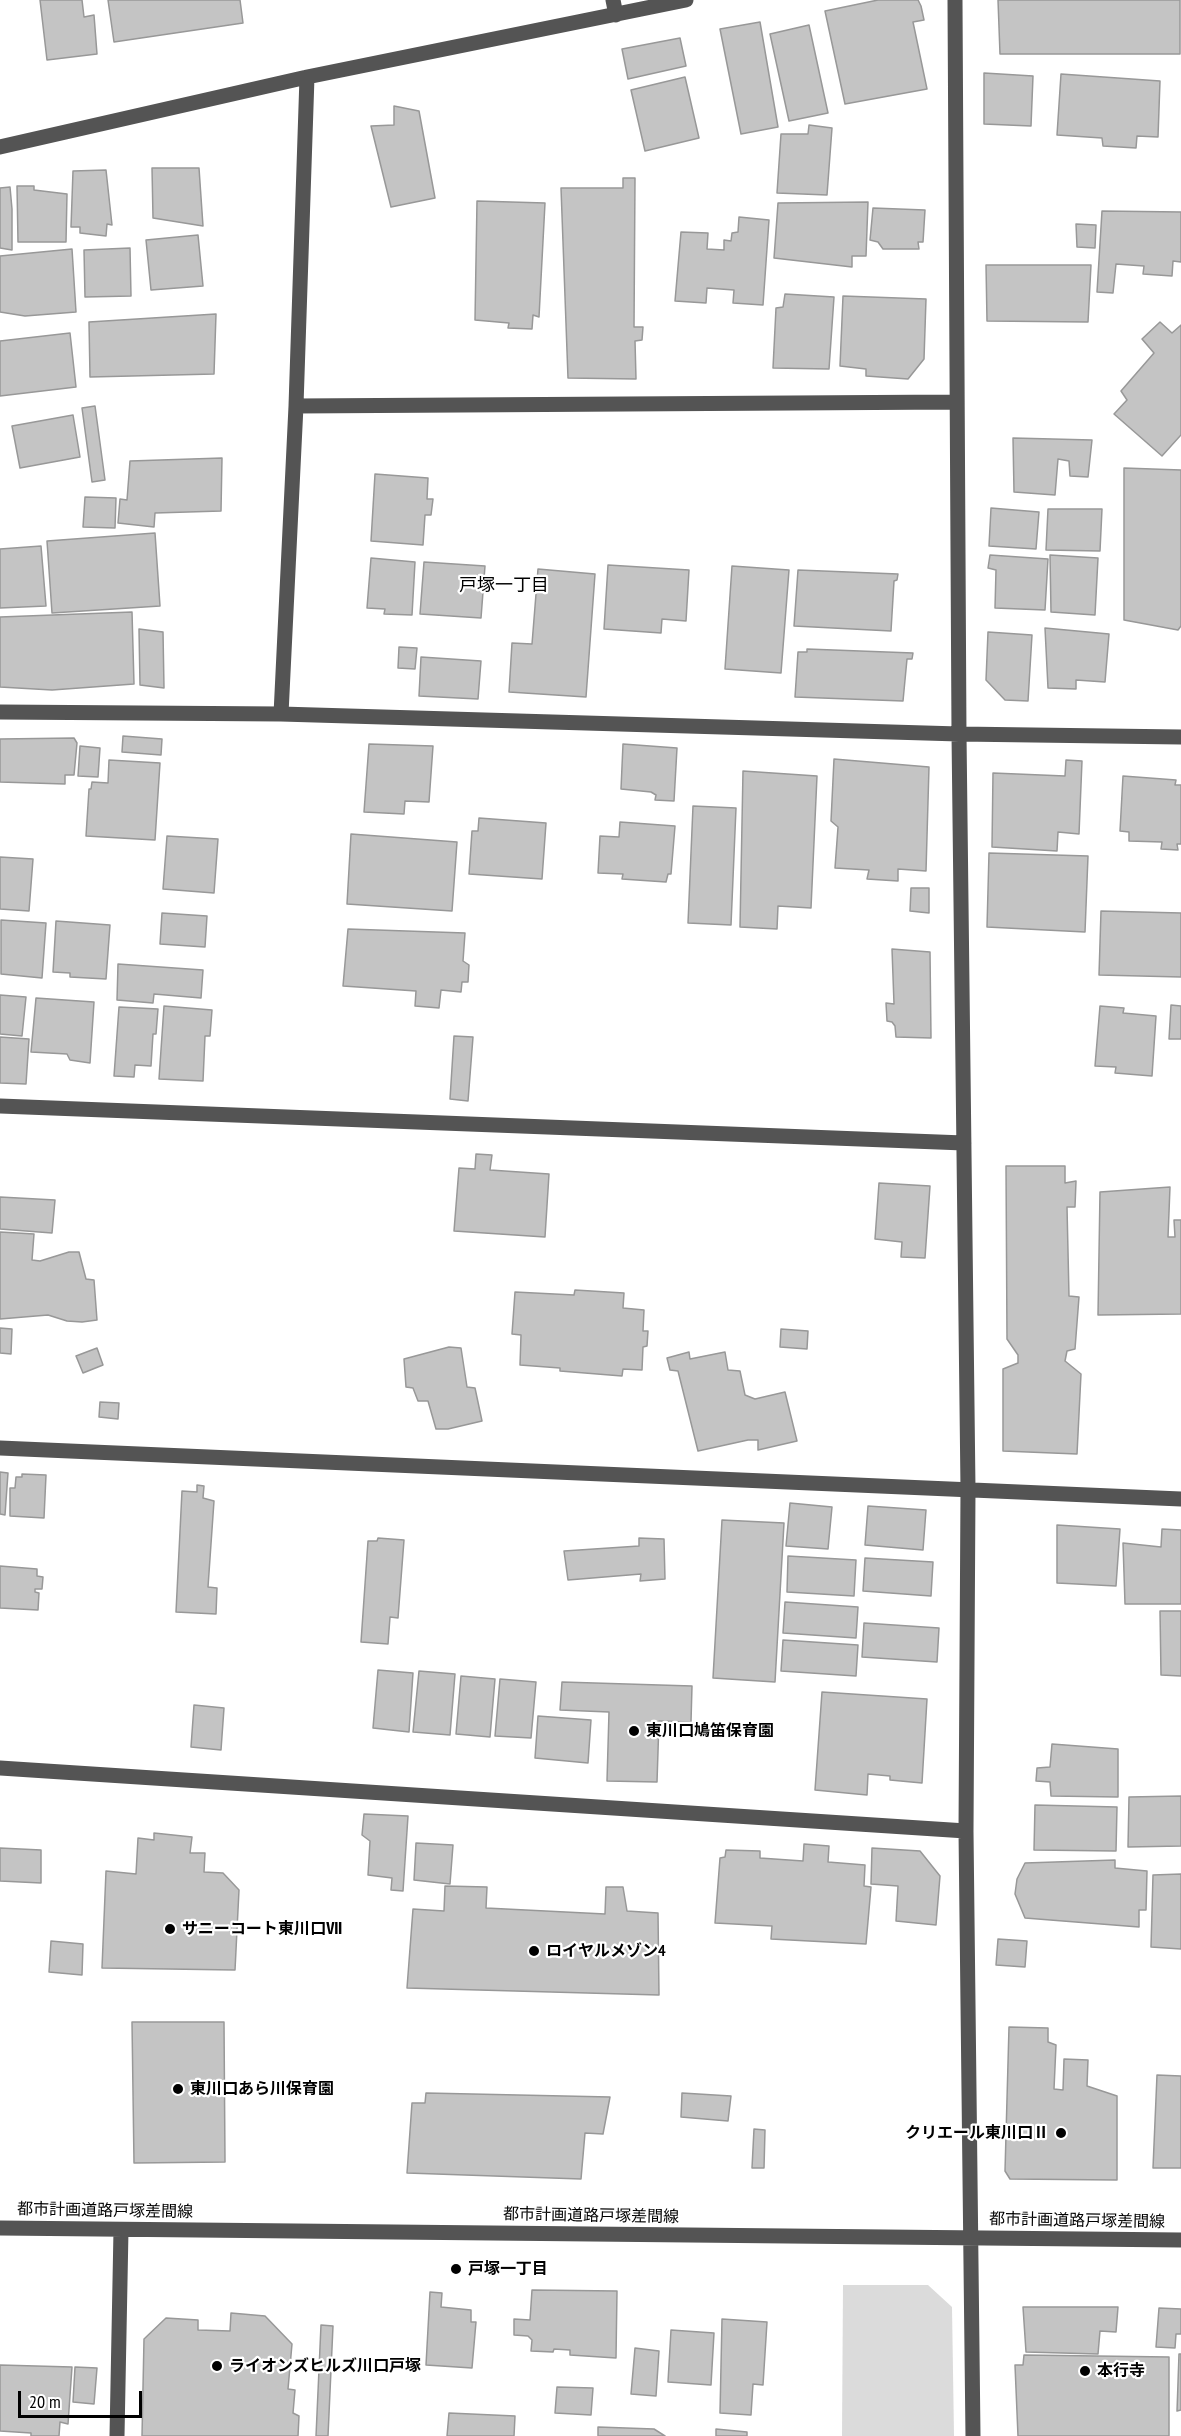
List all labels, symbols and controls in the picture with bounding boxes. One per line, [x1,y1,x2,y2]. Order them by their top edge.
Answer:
district label: 戸塚一丁目 [459,575,549,597]
place label: 東川口鳩笛保育園 [646,1721,774,1741]
marker: 東川口鳩笛保育園 [627,1724,641,1738]
place label: サニーコート東川口Ⅶ [182,1919,342,1939]
marker: サニーコート東川口Ⅶ [163,1922,177,1936]
place label: ロイヤルメゾン4 [546,1941,666,1961]
marker: ロイヤルメゾン4 [527,1944,541,1958]
place label: 東川口あら川保育園 [190,2079,334,2099]
marker: 東川口あら川保育園 [171,2082,185,2096]
place label: クリエール東川口Ⅱ [905,2123,1049,2143]
marker: クリエール東川口Ⅱ [1054,2126,1068,2140]
street label: 都市計画道路戸塚差間線 [17,2200,193,2222]
street label: 都市計画道路戸塚差間線 [503,2205,679,2227]
street label: 都市計画道路戸塚差間線 [989,2210,1165,2232]
place label: 戸塚一丁目 [468,2259,548,2279]
marker: 戸塚一丁目 [449,2262,463,2276]
place label: ライオンズヒルズ川口戸塚 [229,2356,421,2376]
marker: ライオンズヒルズ川口戸塚 [210,2359,224,2373]
place label: 本行寺 [1097,2361,1145,2381]
marker: 本行寺 [1078,2364,1092,2378]
scale bar [21,2379,146,2417]
text: 20 m [29,2390,61,2413]

